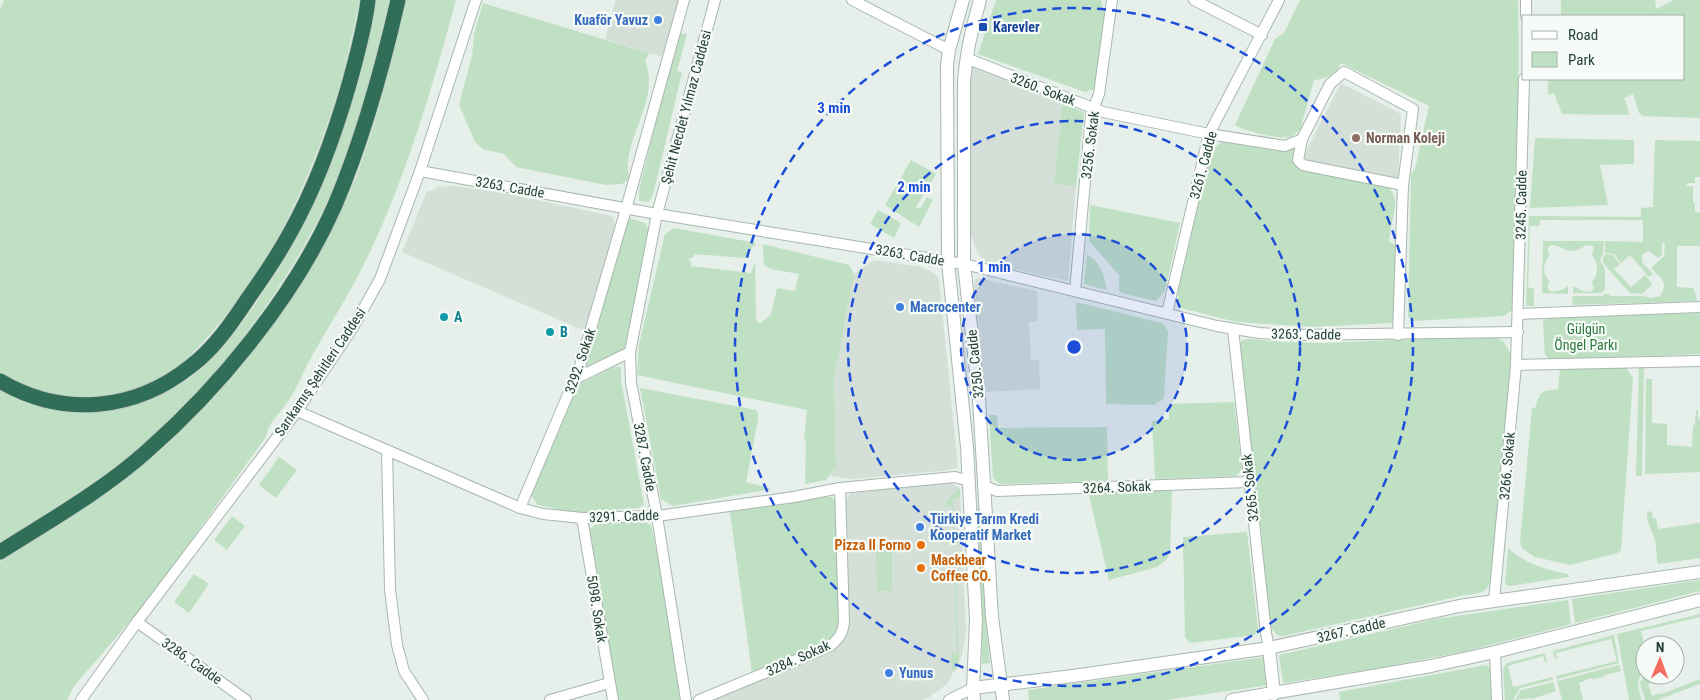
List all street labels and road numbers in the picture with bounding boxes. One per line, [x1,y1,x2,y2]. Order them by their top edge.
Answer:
street label: Şehit Necdet Yılmaz Caddesi [658,28,714,186]
street label: 3260. Sokak [1008,69,1078,109]
street label: 3256. Sokak [1078,110,1102,180]
street label: 3261. Cadde [1186,129,1220,201]
street label: 3245. Cadde [1512,170,1530,240]
street label: 3263. Cadde [474,173,546,201]
street label: 3263. Cadde [874,241,946,269]
street label: Sarıkamış Şehitleri Caddesi [271,305,369,439]
street label: 3263. Cadde [1271,325,1341,343]
street label: 3292. Sokak [561,326,599,396]
street label: 3250. Cadde [963,328,987,399]
street label: 3287. Cadde [631,421,660,493]
street label: 3266. Sokak [1496,431,1518,501]
street label: 3265. Sokak [1238,453,1262,523]
street label: 3264. Sokak [1083,478,1152,496]
street label: 3291. Cadde [589,507,660,525]
street label: 5098. Sokak [584,574,610,645]
street label: 3267. Cadde [1315,614,1387,646]
street label: 3286. Cadde [159,634,225,688]
street label: 3284. Sokak [764,637,833,679]

